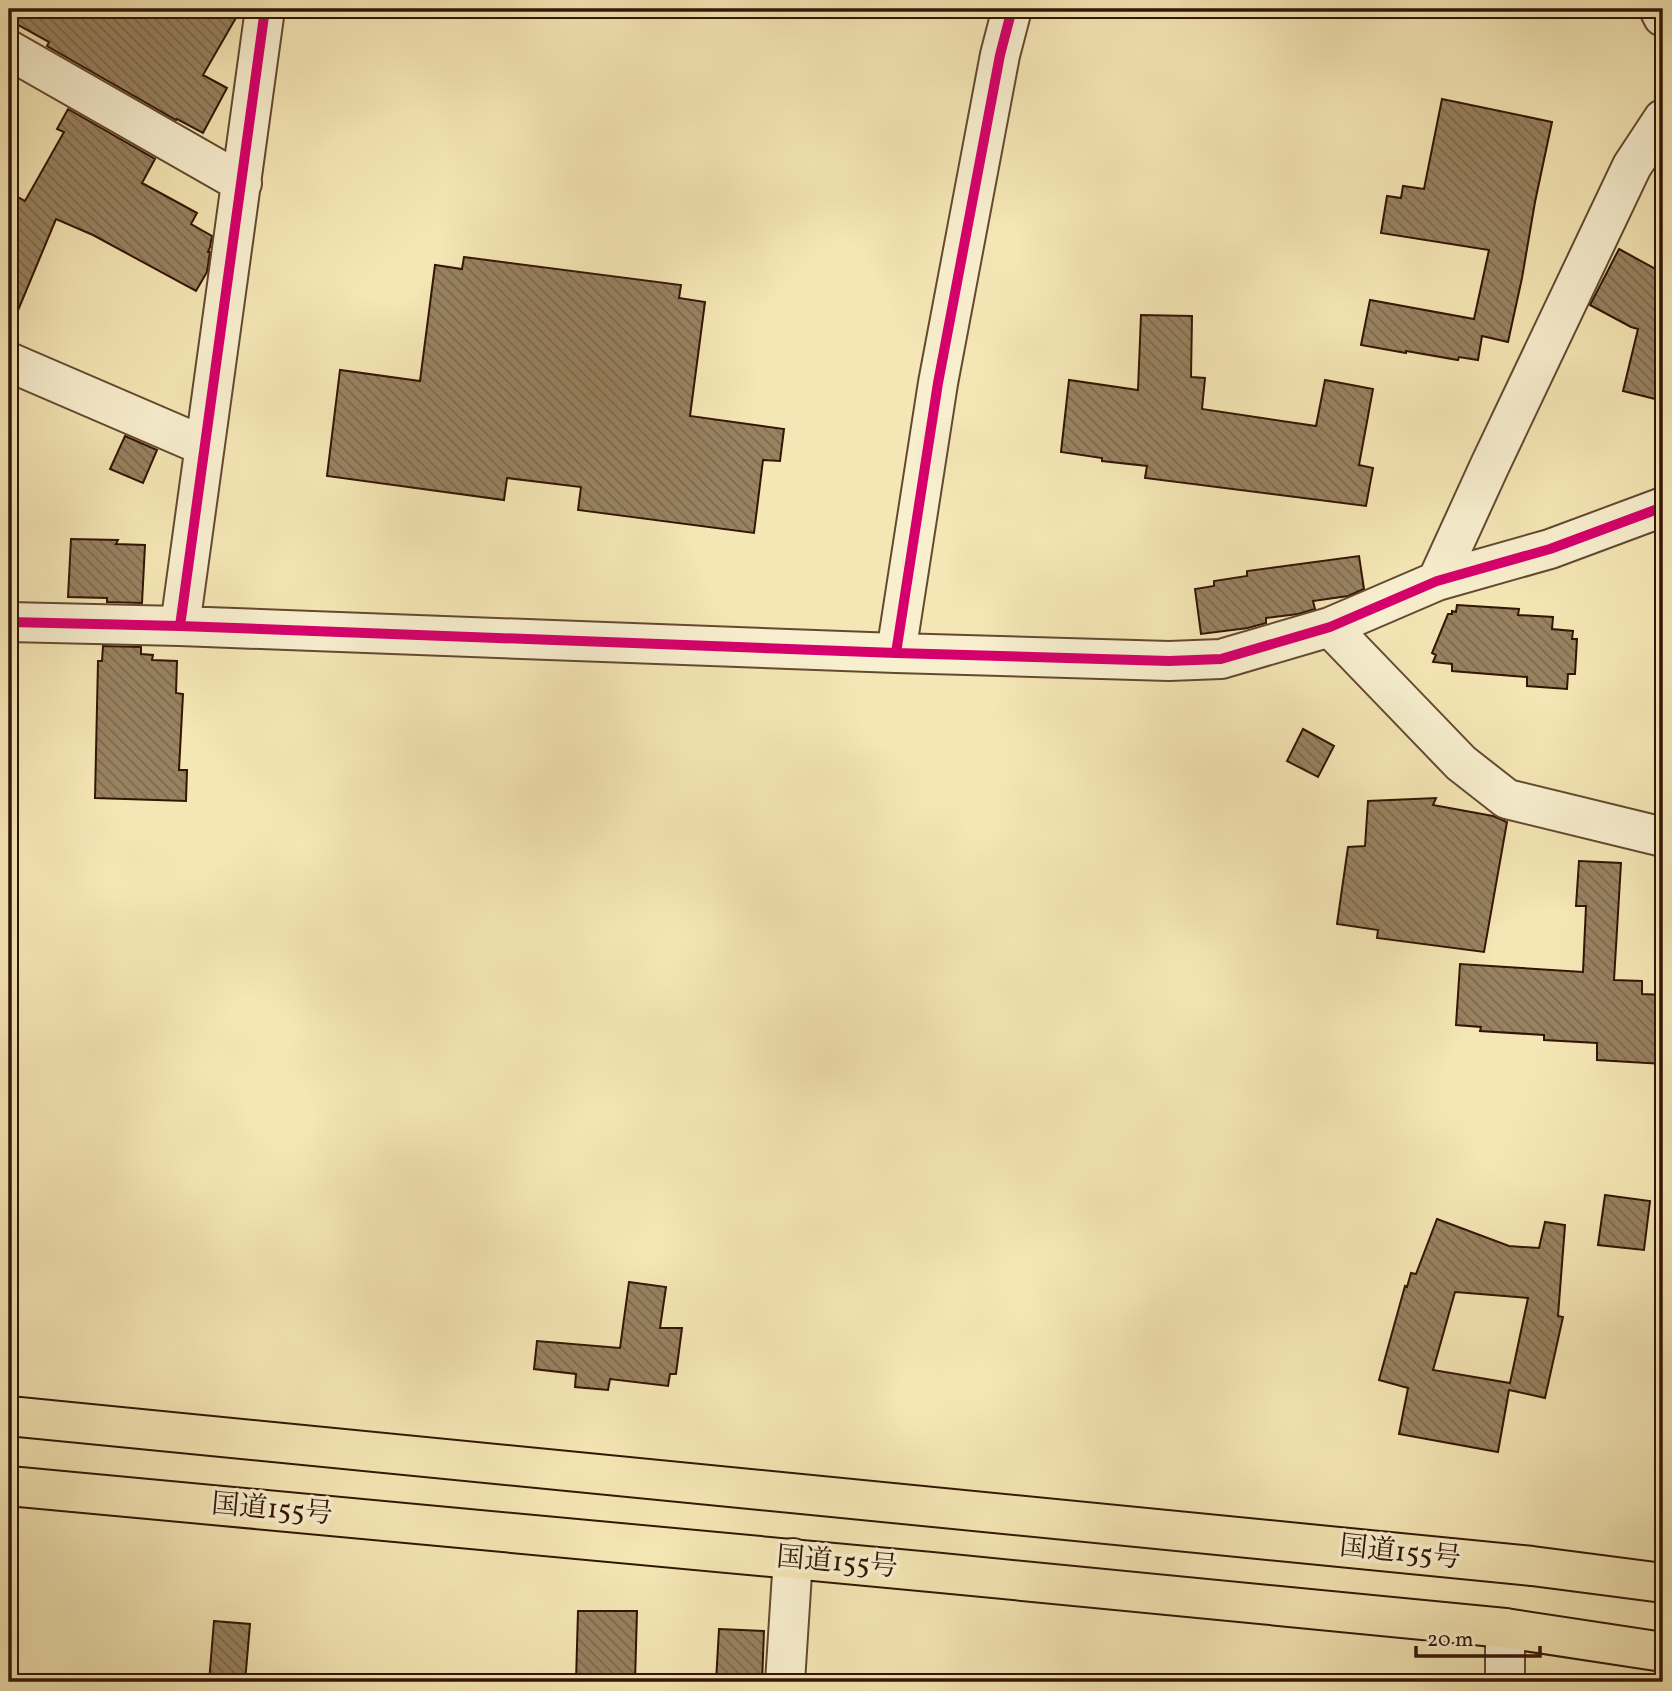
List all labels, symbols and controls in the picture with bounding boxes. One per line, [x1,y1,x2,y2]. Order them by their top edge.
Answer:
street label: 国道155号 [210,1485,334,1535]
street label: 国道155号 [1337,1527,1463,1579]
street label: 国道155号 [775,1538,899,1588]
scale bar [1416,1614,1541,1658]
text: 20 m [1427,1626,1473,1655]

